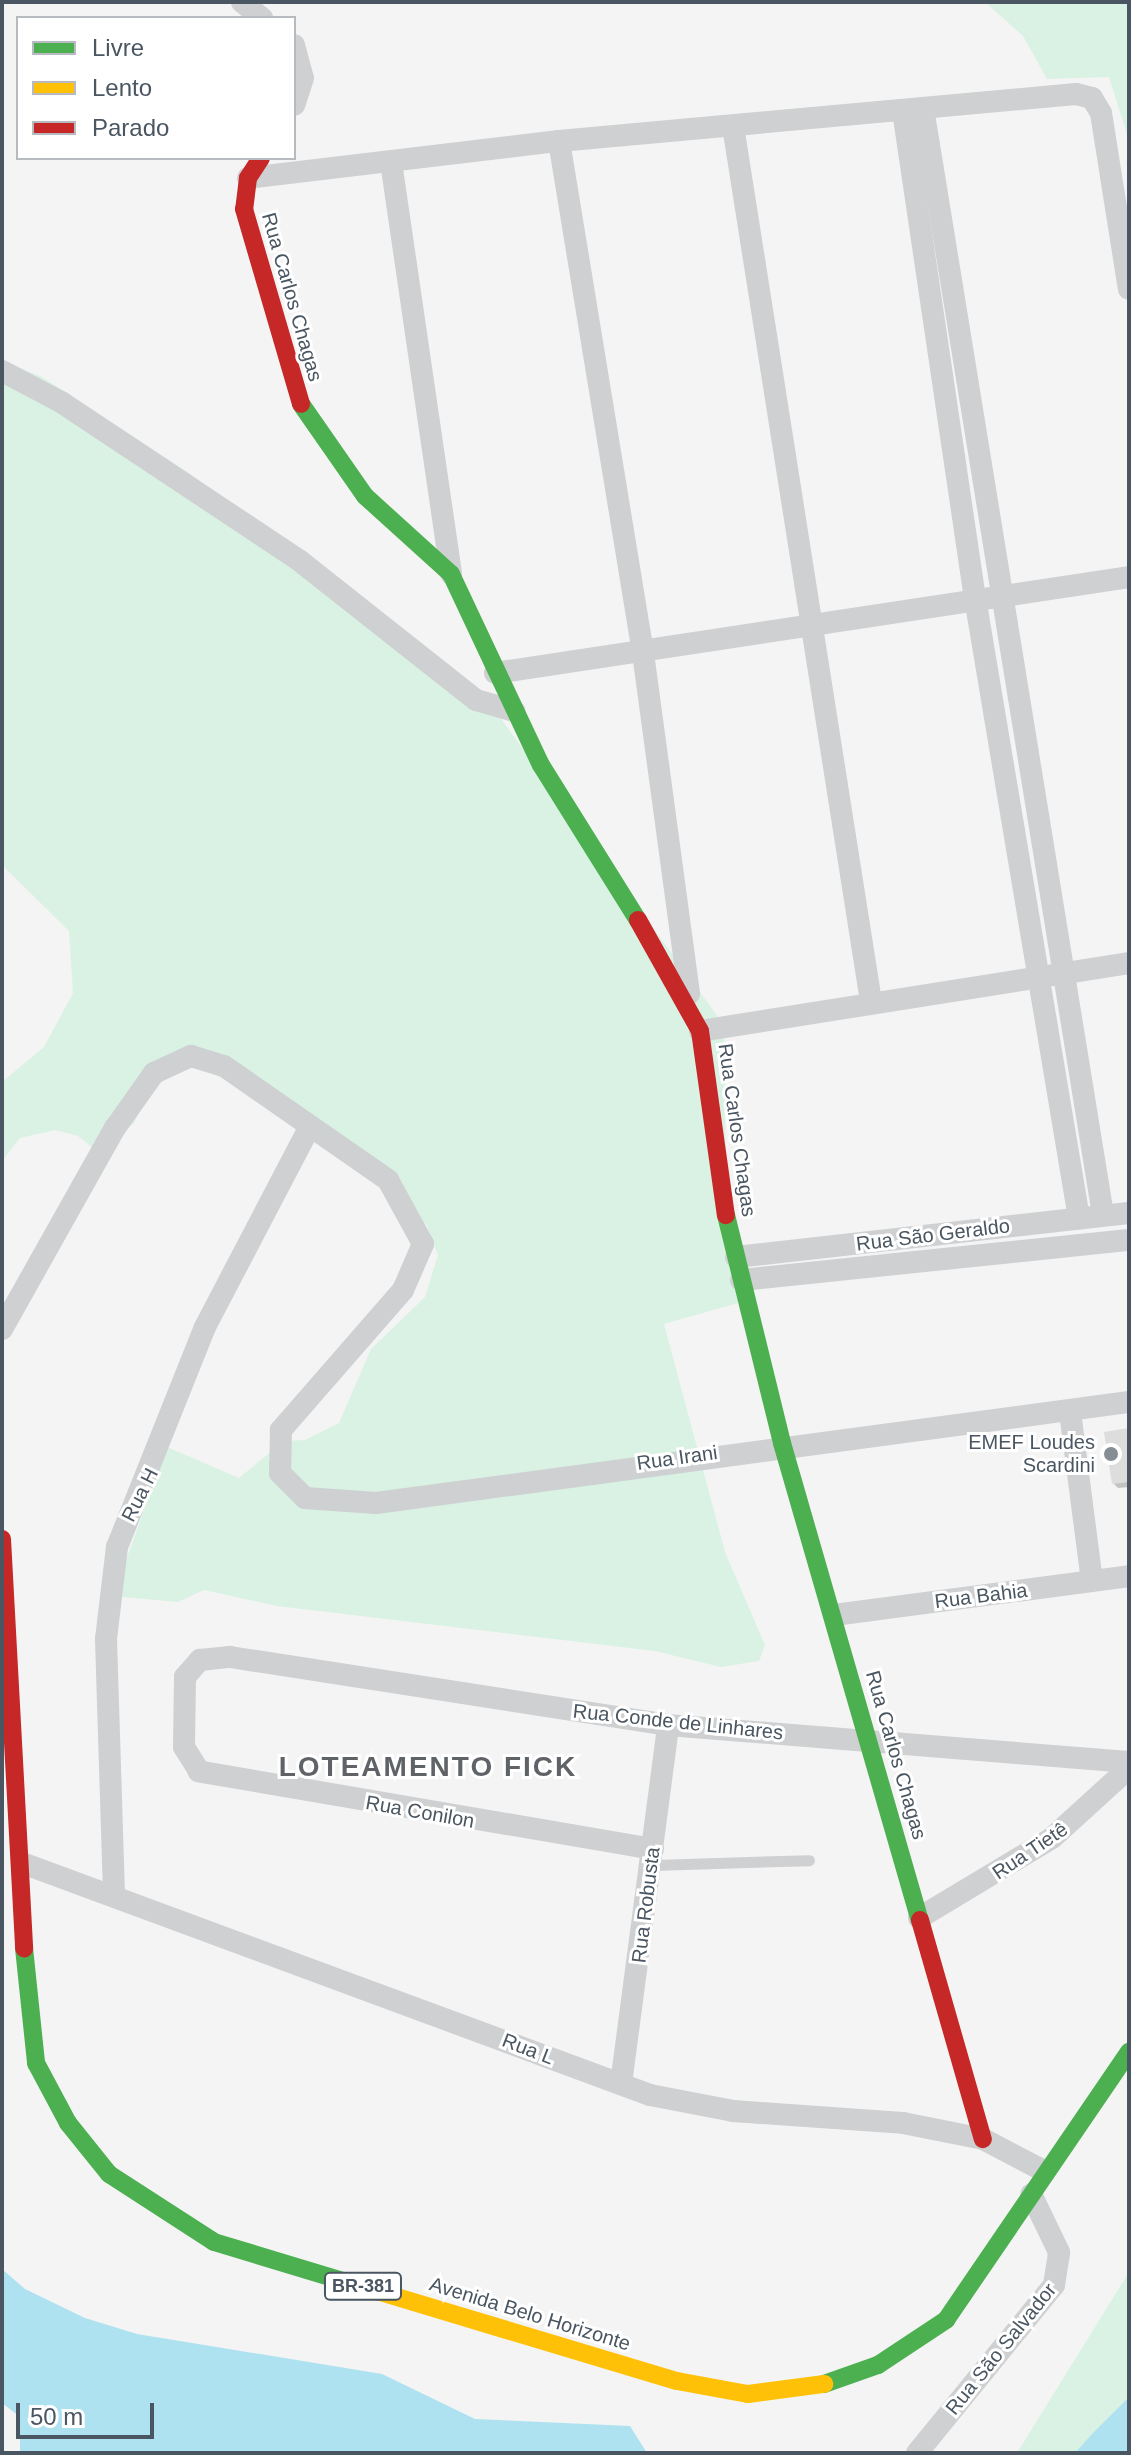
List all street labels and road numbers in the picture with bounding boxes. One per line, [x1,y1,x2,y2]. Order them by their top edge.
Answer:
street label: Rua Carlos Chagas [256,210,328,384]
street label: Rua Carlos Chagas [713,1042,761,1218]
street label: Rua São Geraldo [855,1214,1011,1256]
street label: Rua Irani [635,1440,719,1476]
street label: Rua H [116,1464,164,1526]
street label: Rua Bahia [933,1578,1029,1614]
street label: Rua Carlos Chagas [860,1668,932,1842]
street label: Rua Conde de Linhares [572,1699,784,1745]
street label: Rua Conilon [364,1791,476,1833]
street label: Rua Tietê [988,1817,1072,1885]
street label: Rua Robusta [627,1846,665,1964]
street label: Rua L [499,2028,557,2070]
road number: BR-381 [323,2272,403,2300]
street label: Avenida Belo Horizonte [427,2272,633,2356]
street label: Rua São Salvador [941,2278,1061,2420]

